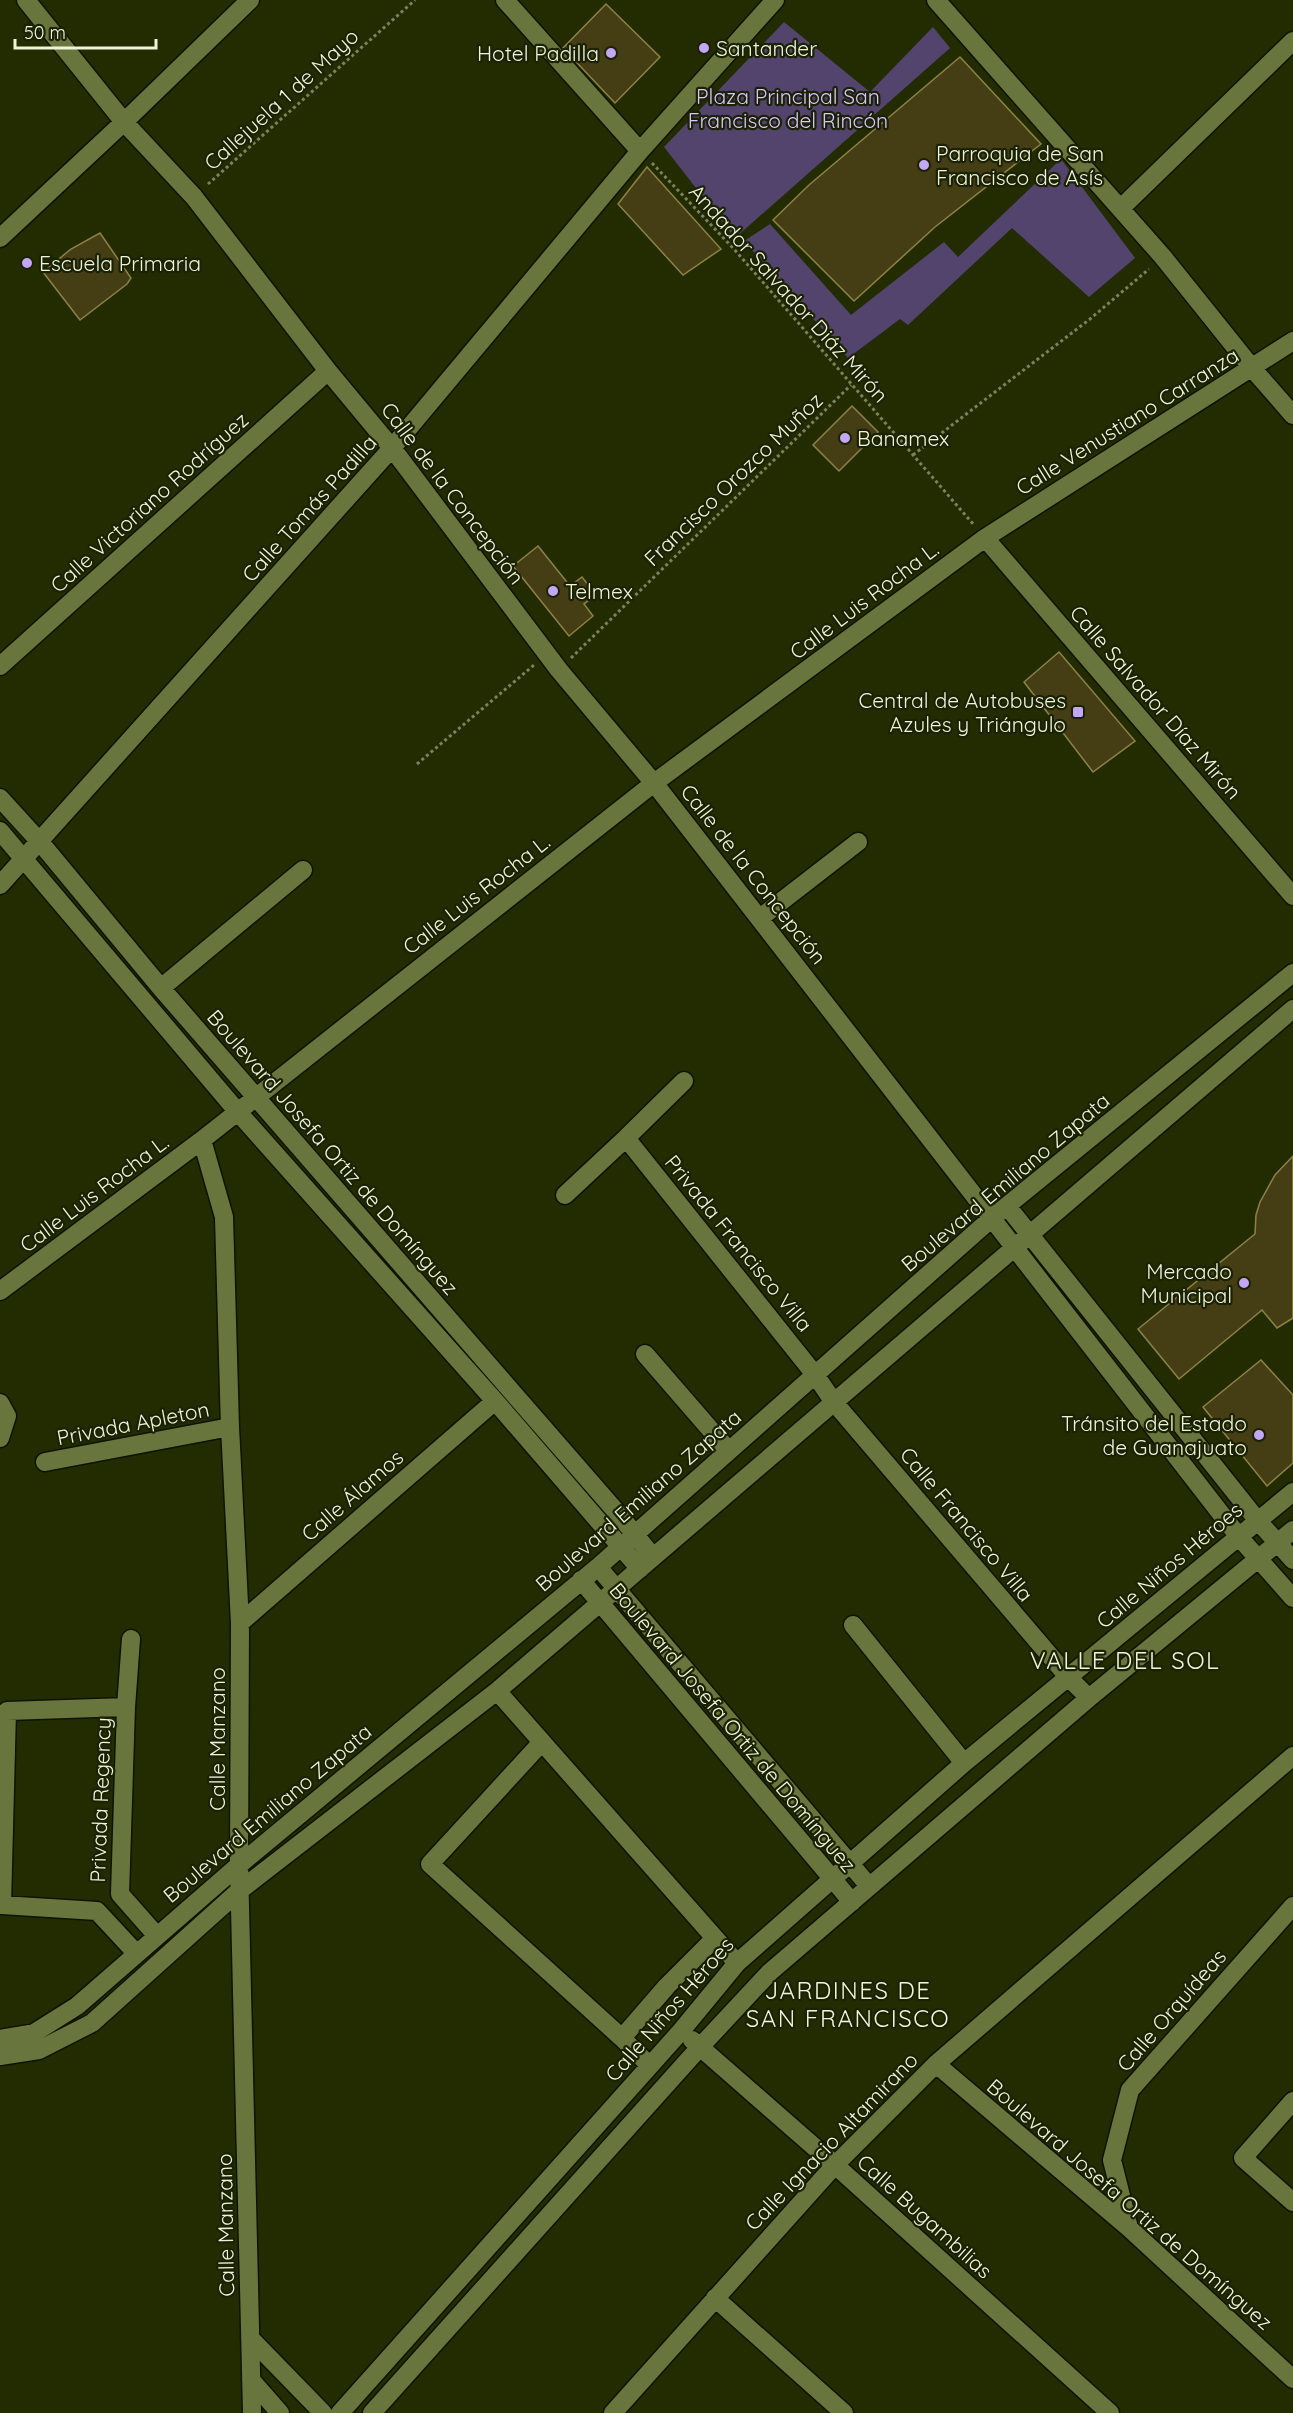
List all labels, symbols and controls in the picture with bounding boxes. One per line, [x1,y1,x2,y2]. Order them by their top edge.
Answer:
scale bar [15,12,156,50]
text: 50 m [24,21,66,44]
street label: Callejuela 1 de Mayo [198,23,364,175]
place label: Santander [716,35,817,61]
place label: Hotel Padilla [477,40,599,66]
marker: Santander [697,41,711,55]
marker: Hotel Padilla [604,46,618,60]
park label: Plaza Principal San Francisco del Rincón [688,83,888,133]
place label: Parroquia de San Francisco de Asís [936,140,1104,190]
marker: Parroquia de San Francisco de Asís [917,158,931,172]
street label: Andador Salvador Diáz Mirón [684,178,894,408]
place label: Escuela Primaria [39,250,201,276]
marker: Escuela Primaria [20,256,34,270]
street label: Calle Venustiano Carranza [1011,342,1243,500]
street label: Francisco Orozco Muñoz [638,387,828,571]
street label: Calle de la Concepción [376,397,530,589]
street label: Calle Victoriano Rodríguez [45,406,253,598]
place label: Banamex [857,425,949,451]
street label: Calle Tomás Padilla [236,429,382,587]
marker: Banamex [838,431,852,445]
street label: Calle Luis Rocha L. [784,536,944,664]
place label: Telmex [565,578,633,604]
marker: Telmex [546,584,560,598]
street label: Calle Salvador Díaz Mirón [1065,600,1247,804]
place label: Central de Autobuses Azules y Triángulo [858,687,1066,737]
marker: Central de Autobuses Azules y Triángulo [1071,705,1085,719]
street label: Calle de la Concepción [676,779,832,969]
street label: Calle Luis Rocha L. [397,828,555,960]
street label: Boulevard Josefa Ortiz de Domínguez [202,1004,464,1300]
street label: Boulevard Emiliano Zapata [895,1087,1115,1277]
street label: Calle Luis Rocha L. [14,1129,174,1257]
street label: Privada Francisco Villa [660,1149,818,1337]
place label: Mercado Municipal [1140,1258,1232,1308]
marker: Mercado Municipal [1237,1276,1251,1290]
street label: Privada Apleton [55,1395,211,1451]
street label: Boulevard Emiliano Zapata [530,1404,746,1596]
place label: Tránsito del Estado de Guanajuato [1061,1410,1247,1460]
marker: Tránsito del Estado de Guanajuato [1252,1428,1266,1442]
street label: Calle Francisco Villa [895,1442,1039,1606]
street label: Calle Álamos [296,1444,408,1546]
street label: Calle Niños Héroes [1091,1496,1247,1634]
street label: Boulevard Josefa Ortiz de Domínguez [604,1577,862,1877]
district label: VALLE DEL SOL [1030,1645,1220,1675]
street label: Calle Manzano [204,1667,230,1811]
street label: Privada Regency [84,1717,116,1883]
street label: Boulevard Emiliano Zapata [157,1718,377,1908]
street label: Calle Niños Héroes [599,1932,739,2086]
street label: Calle Orquídeas [1111,1944,1231,2076]
district label: JARDINES DE SAN FRANCISCO [746,1975,950,2033]
street label: Calle Ignacio Altamirano [739,2046,923,2236]
street label: Boulevard Josefa Ortiz de Domínguez [982,2073,1278,2335]
street label: Calle Bugambilias [852,2148,998,2284]
street label: Calle Manzano [211,2153,239,2297]

